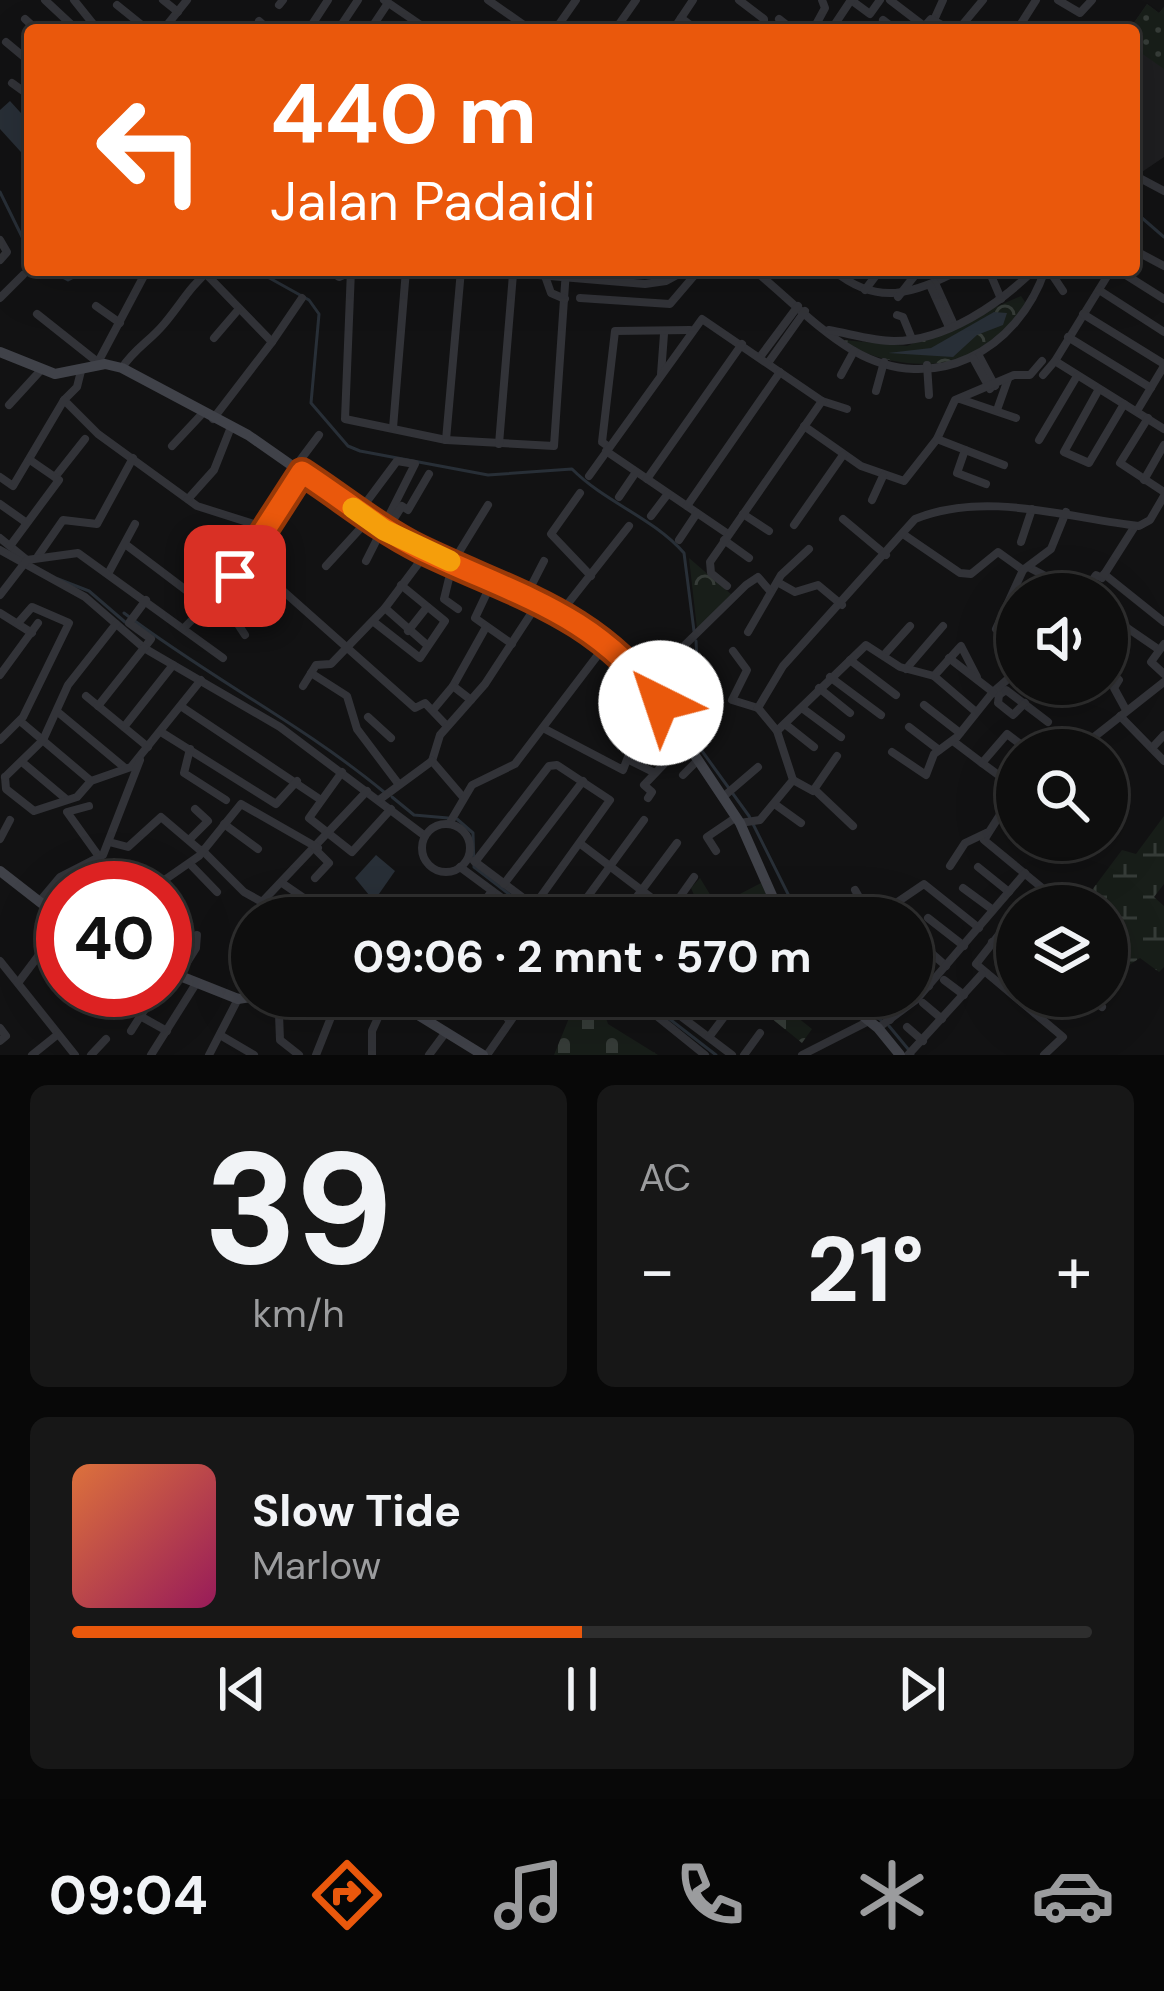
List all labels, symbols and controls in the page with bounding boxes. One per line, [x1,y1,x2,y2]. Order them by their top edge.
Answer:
text: 440 m [270,60,537,169]
icon: left [72,72,228,228]
text: Jalan Padaidi [270,166,596,237]
pin [184,525,286,627]
icon: arrive [202,543,268,609]
map controls [996,573,1128,1017]
button: sound [996,573,1128,705]
position arrow [598,640,724,766]
button: search [996,729,1128,861]
speed limit sign: 40 [36,861,192,1017]
button: layers [996,885,1128,1017]
text: 09:06 · 2 mnt · 570 m [352,927,812,986]
text: 39 [204,1108,393,1311]
text: AC [639,1152,691,1203]
text: 21° [807,1212,924,1329]
text: − [639,1228,675,1313]
text: + [1056,1228,1092,1313]
text: km/h [252,1288,345,1339]
text: Slow Tide [252,1481,461,1540]
text: Marlow [252,1540,381,1591]
icon: previous [209,1656,275,1722]
icon: pause [549,1656,615,1722]
icon: next [889,1656,955,1722]
icon: directions [305,1853,389,1937]
icon: music [487,1853,571,1937]
icon: phone [668,1853,752,1937]
icon: climate [850,1853,934,1937]
icon: car [1031,1853,1115,1937]
text: 09:04 [49,1860,208,1931]

